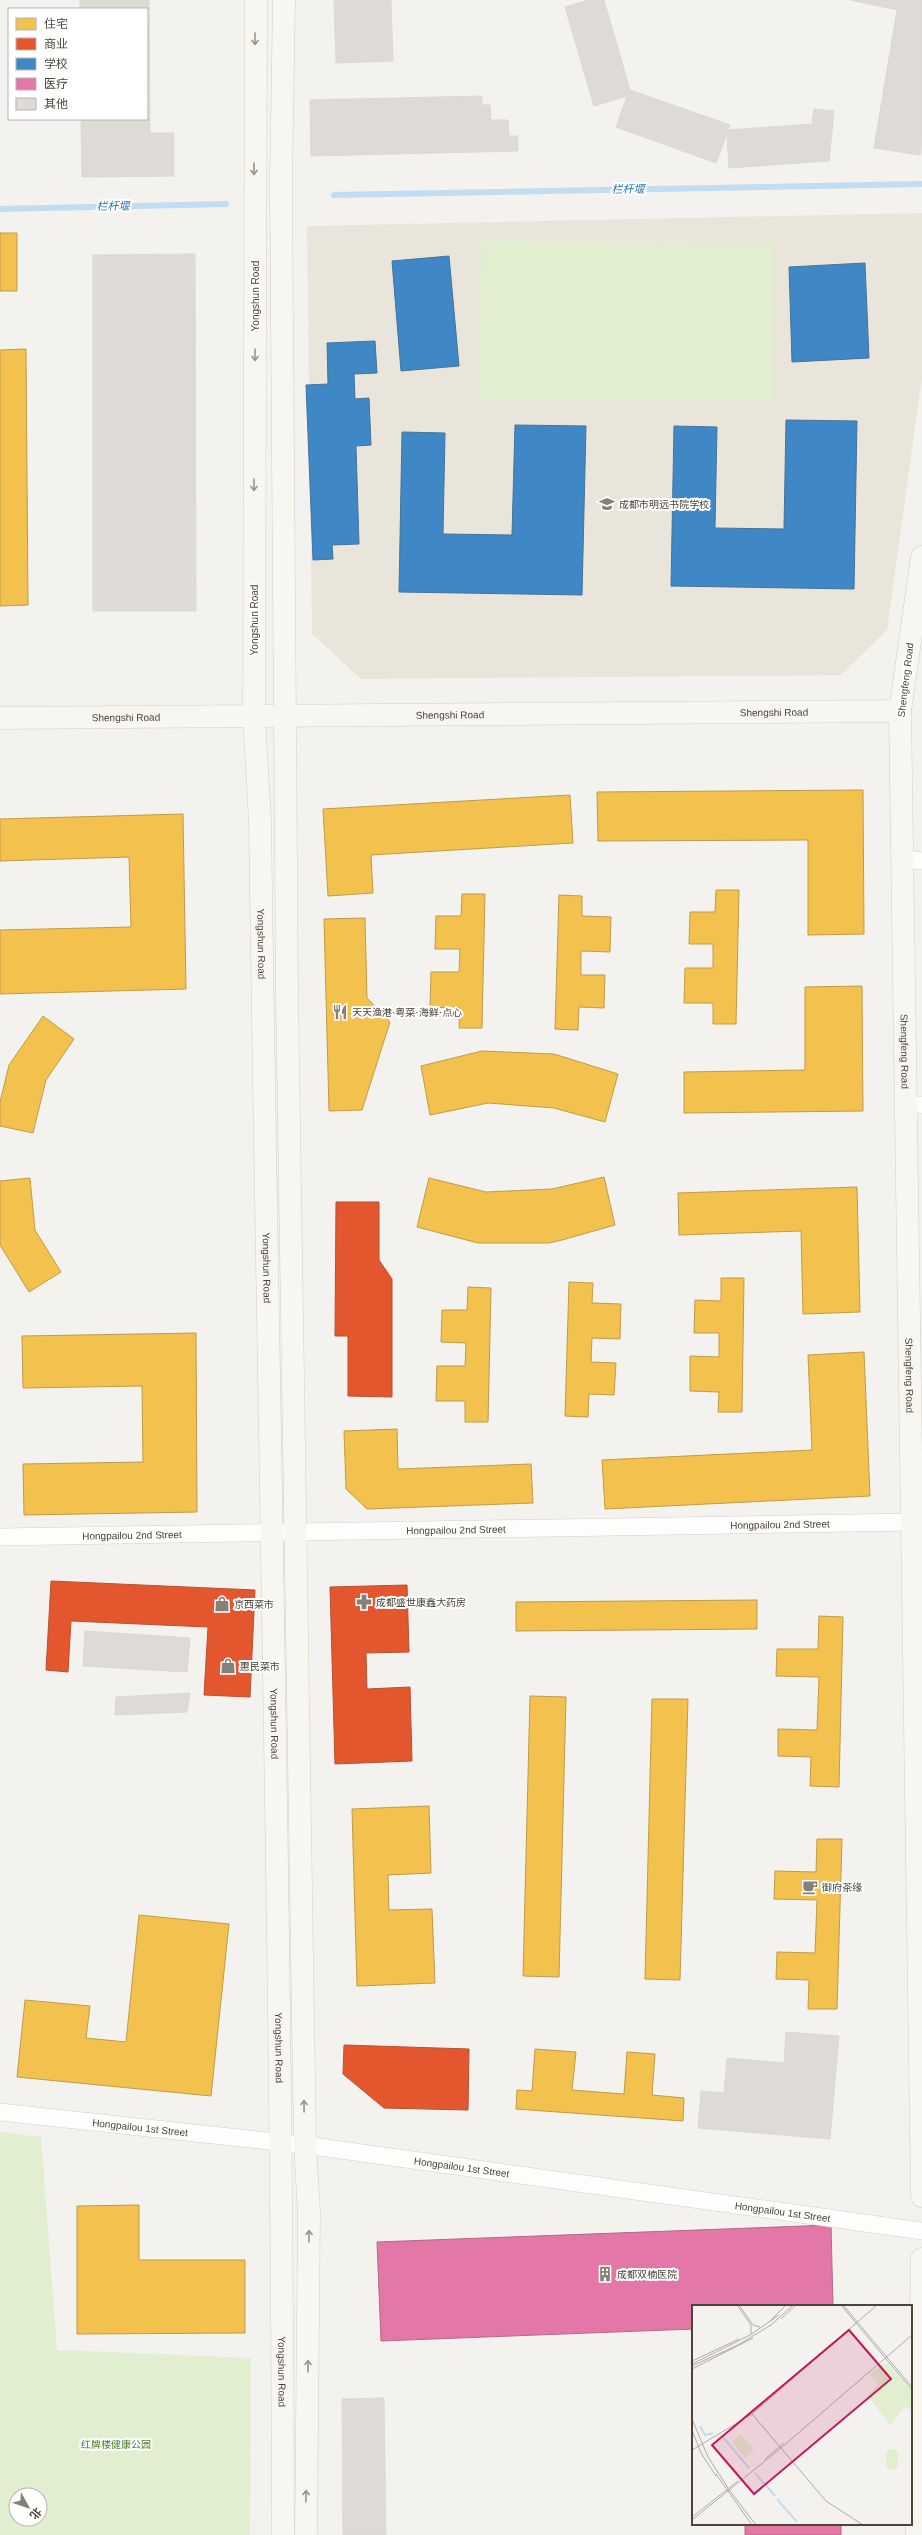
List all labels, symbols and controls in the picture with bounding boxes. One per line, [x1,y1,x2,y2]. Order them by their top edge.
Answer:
legend [8,8,148,120]
text: 住宅 [44,17,68,31]
one-way arrow [251,32,259,45]
text: 商业 [44,37,68,51]
text: 学校 [44,57,68,71]
text: 医疗 [44,77,68,91]
text: 其他 [44,97,68,111]
one-way arrow [251,162,258,175]
water label: 栏杆堰 [611,183,647,195]
water label: 栏杆堰 [96,200,132,212]
street label: Yongshun Road [250,261,261,331]
one-way arrow [251,348,259,361]
one-way arrow [251,478,258,491]
school or university icon: 成都市明远书院学校 [598,495,616,513]
place label: 成都市明远书院学校 [619,499,709,510]
street label: Yongshun Road [249,585,260,655]
street label: Shengfeng Road [895,642,916,718]
street label: Shengshi Road [740,707,808,718]
street label: Shengshi Road [416,709,484,721]
street label: Shengshi Road [92,712,160,723]
street label: Yongshun Road [255,908,267,979]
restaurant icon: 天天渔港·粤菜·海鲜·点心 [331,1003,349,1021]
place label: 天天渔港·粤菜·海鲜·点心 [352,1007,462,1018]
street label: Shengfeng Road [898,1014,911,1089]
street label: Yongshun Road [261,1232,273,1303]
street label: Shengfeng Road [903,1338,915,1413]
street label: Hongpailou 2nd Street [730,1518,830,1531]
street label: Hongpailou 2nd Street [406,1524,506,1536]
street label: Hongpailou 2nd Street [82,1529,182,1542]
pharmacy icon: 成都盛世康鑫大药房 [355,1593,373,1611]
shop icon: 京西菜市 [213,1595,231,1613]
place label: 成都盛世康鑫大药房 [376,1597,466,1608]
place label: 京西菜市 [234,1599,274,1610]
shop icon: 惠民菜市 [219,1657,237,1675]
place label: 惠民菜市 [240,1661,280,1672]
street label: Yongshun Road [268,1688,280,1759]
cafe icon: 御府茶缘 [801,1878,819,1896]
place label: 御府茶缘 [822,1882,862,1893]
street label: Yongshun Road [273,2012,285,2083]
one-way arrow [300,2100,308,2113]
street label: Hongpailou 1st Street [92,2117,189,2138]
street label: Hongpailou 1st Street [413,2155,510,2179]
street label: Hongpailou 1st Street [734,2200,831,2224]
one-way arrow [305,2230,313,2243]
building icon: 成都双楠医院 [596,2265,614,2283]
place label: 成都双楠医院 [617,2269,677,2280]
inset map [692,2305,912,2525]
street label: Yongshun Road [276,2336,288,2407]
one-way arrow [304,2360,312,2373]
park label: 红牌楼健康公园 [81,2439,151,2450]
north arrow [8,2487,48,2527]
one-way arrow [302,2490,310,2503]
text: 北 [28,2505,44,2521]

